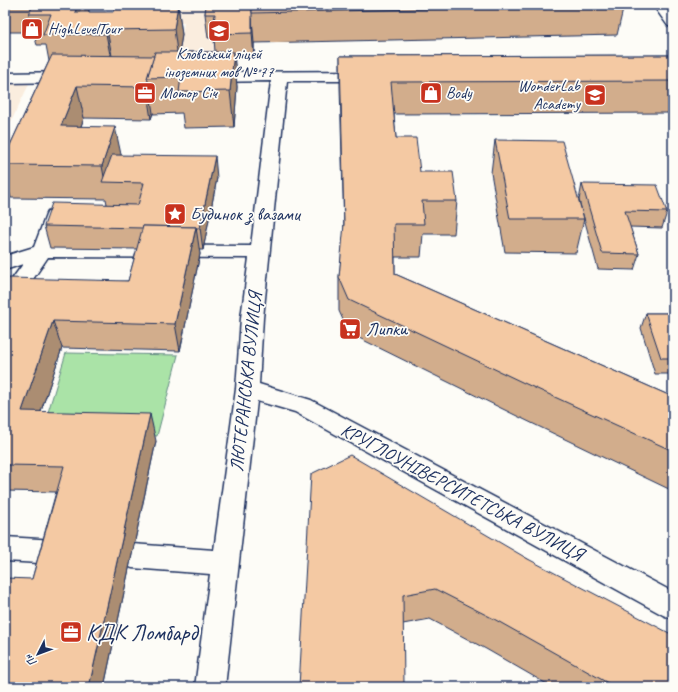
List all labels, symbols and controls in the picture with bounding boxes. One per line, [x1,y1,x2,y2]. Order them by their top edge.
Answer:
shop icon: HighLevelTour [19,16,45,42]
school or university icon: Кловський ліцей іноземних мов № 77 [206,18,232,44]
place label: HighLevelTour [48,19,123,39]
place label: Кловський ліцей іноземних мов № 77 [164,44,274,82]
place label: WonderLab Academy [518,76,582,114]
office icon: Мотор Січ [132,80,158,106]
shop icon: Body [418,80,444,106]
school or university icon: WonderLab Academy [582,82,608,108]
place label: Мотор Січ [160,83,219,103]
place label: Body [446,83,473,103]
place icon: Будинок з вазами [162,201,188,227]
place label: Будинок з вазами [190,202,302,226]
street label: ЛЮТЕРАНСЬКА ВУЛИЦЯ [225,288,268,473]
supermarket icon: Липки [337,316,363,342]
place label: Липки [366,317,409,341]
street label: КРУГЛОУНІВЕРСИТЕТСЬКА ВУЛИЦЯ [337,418,590,567]
place label: КДК Ломбард [86,618,199,647]
office icon: КДК Ломбард [58,619,84,645]
north arrow [18,634,58,674]
text: Пн [21,651,40,670]

